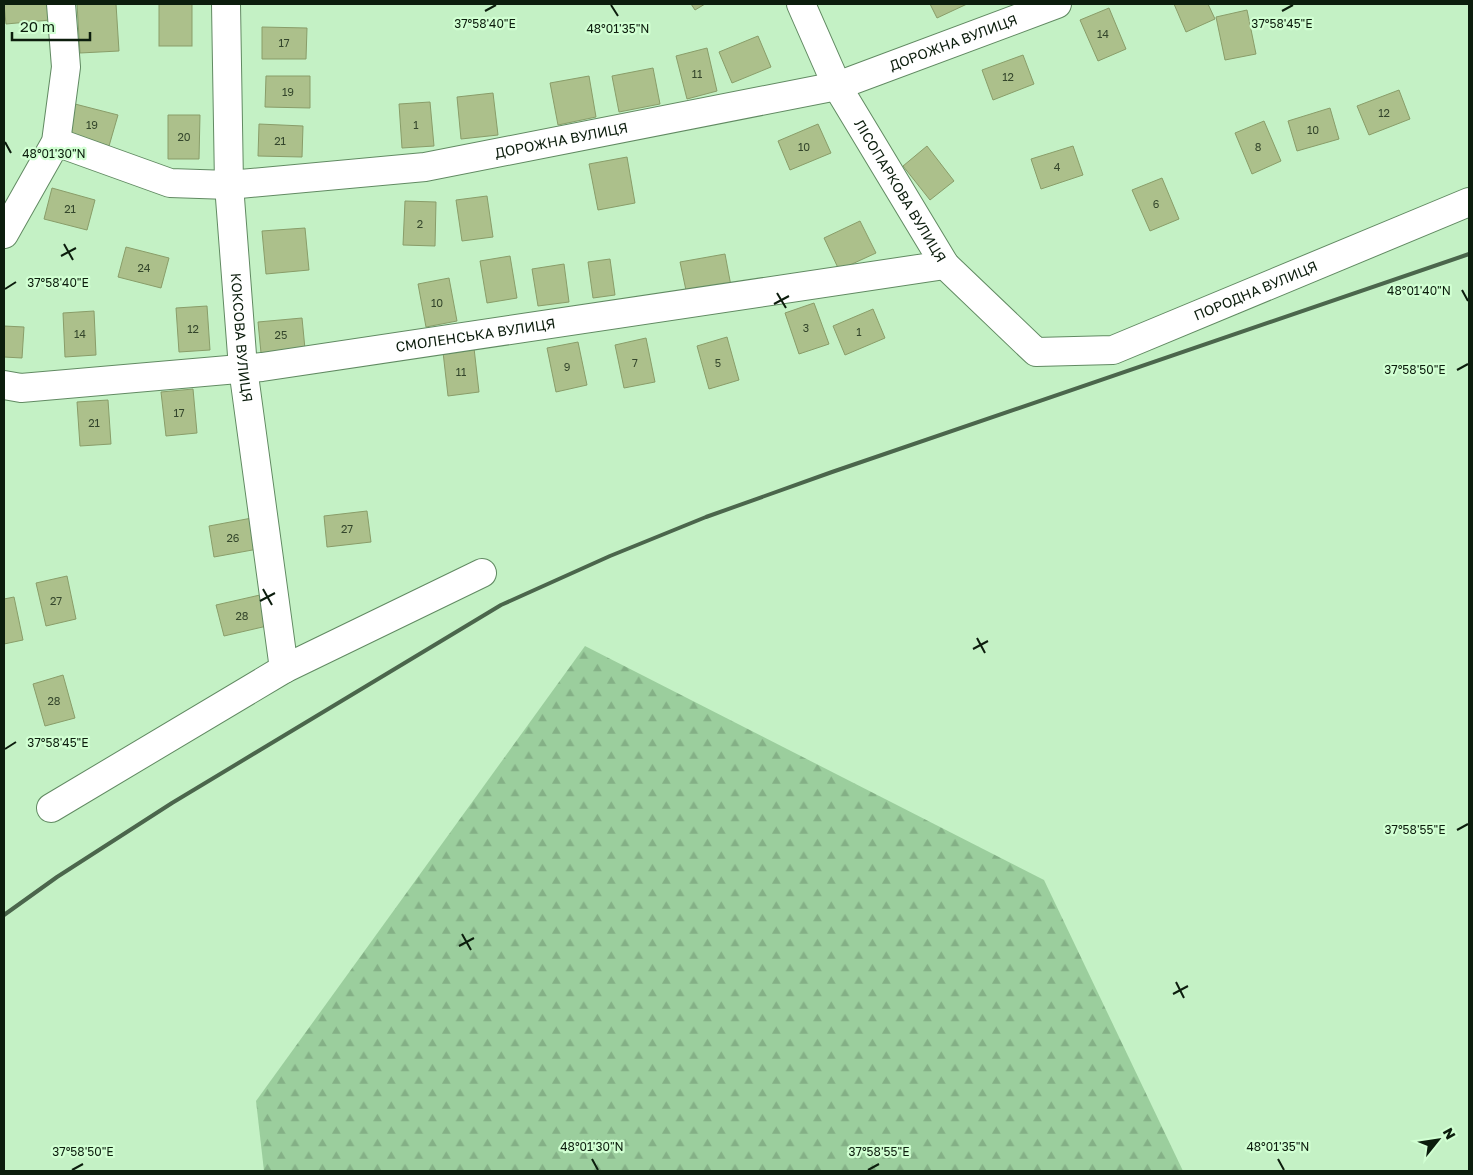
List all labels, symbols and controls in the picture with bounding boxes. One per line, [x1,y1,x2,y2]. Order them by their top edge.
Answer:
scale bar [12,10,90,42]
street label: ДОРОЖНА ВУЛИЦЯ [887,11,1019,74]
text: 37°58'40"E [454,16,516,31]
text: 37°58'45"E [1251,16,1313,31]
text: 20 m [20,17,55,35]
text: 48°01'35"N [586,21,650,36]
house number: 14 [1097,27,1109,40]
house number: 17 [278,36,290,49]
house number: 11 [692,67,702,80]
house number: 12 [1002,70,1014,83]
house number: 19 [282,85,294,98]
house number: 12 [1378,106,1390,119]
street label: ЛІСОПАРКОВА ВУЛИЦЯ [851,116,950,265]
house number: 19 [86,118,98,131]
house number: 1 [413,118,419,131]
street label: ДОРОЖНА ВУЛИЦЯ [493,118,629,161]
house number: 10 [1307,123,1319,136]
house number: 20 [177,130,191,143]
house number: 21 [274,134,286,147]
house number: 10 [798,140,810,153]
house number: 8 [1255,140,1262,153]
text: 48°01'30"N [22,146,86,161]
house number: 4 [1054,160,1061,173]
house number: 6 [1153,197,1160,210]
house number: 21 [64,202,76,215]
house number: 2 [417,217,423,230]
street label: ПОРОДНА ВУЛИЦЯ [1191,257,1320,323]
house number: 24 [137,261,151,274]
street label: КОКСОВА ВУЛИЦЯ [228,272,257,403]
text: 37°58'40"E [27,275,89,290]
text: 48°01'40"N [1387,283,1451,298]
house number: 10 [431,296,443,309]
street label: СМОЛЕНСЬКА ВУЛИЦЯ [394,314,556,355]
house number: 3 [803,321,809,334]
house number: 12 [187,322,199,335]
house number: 1 [856,325,862,338]
house number: 14 [74,327,86,340]
house number: 25 [275,328,287,341]
house number: 7 [632,356,638,369]
house number: 5 [715,356,721,369]
house number: 9 [564,360,570,373]
text: 37°58'50"E [1384,362,1446,377]
house number: 11 [456,365,466,378]
house number: 17 [173,406,185,419]
house number: 21 [88,416,100,429]
house number: 27 [341,522,353,535]
house number: 26 [226,531,240,544]
house number: 27 [50,594,62,607]
house number: 28 [235,609,249,622]
house number: 28 [47,694,61,707]
text: 37°58'45"E [27,735,89,750]
text: 37°58'55"E [1385,822,1445,837]
north arrow [1413,1115,1463,1165]
text: N [1440,1124,1460,1142]
text: 48°01'30"N [560,1139,624,1154]
text: 48°01'35"N [1246,1139,1310,1154]
text: 37°58'50"E [52,1144,114,1159]
text: 37°58'55"E [849,1144,909,1159]

